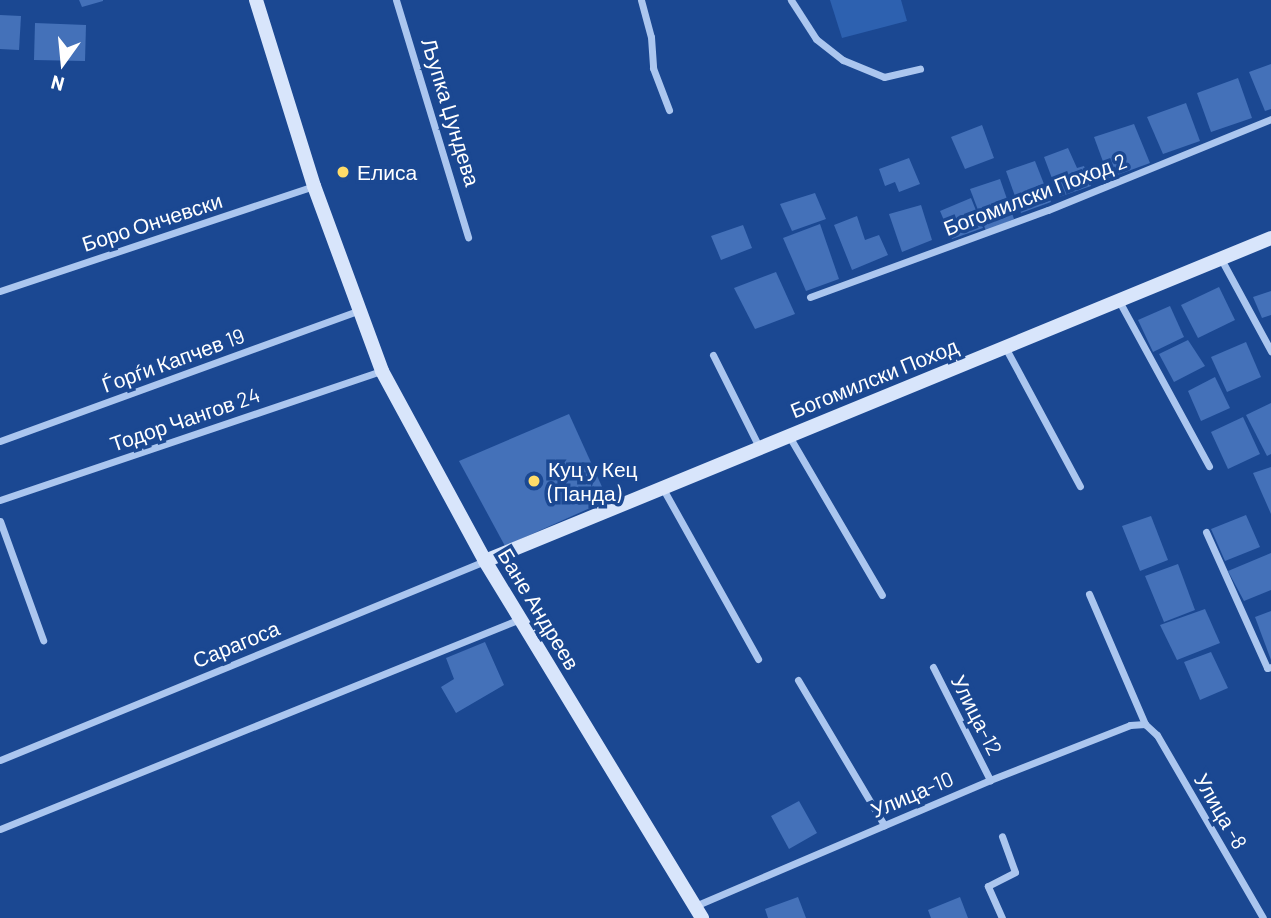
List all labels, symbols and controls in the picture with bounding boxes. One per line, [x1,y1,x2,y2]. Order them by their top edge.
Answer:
north arrow [28,28,98,98]
street label: Љупка Џундева [417,35,485,189]
text: N [48,71,67,97]
street label: Богомилски Поход 2 [940,147,1130,241]
place label: Елиса [357,159,417,185]
marker: Елиса [335,164,351,180]
street label: Боро Ончевски [79,187,225,257]
street label: Ѓорѓи Капчев 19 [98,323,248,397]
street label: Богомилски Поход [786,333,962,423]
street label: Тодор Чангов 24 [107,382,263,456]
place label: Куц у Кец (Панда) [548,456,638,506]
marker: Куц у Кец (Панда) [526,473,542,489]
street label: Бане Андреев [493,544,585,674]
street label: Сарагоса [189,615,283,673]
street label: Улица-12 [946,671,1008,759]
street label: Улица-10 [867,765,957,823]
street label: Улица -8 [1189,769,1253,853]

